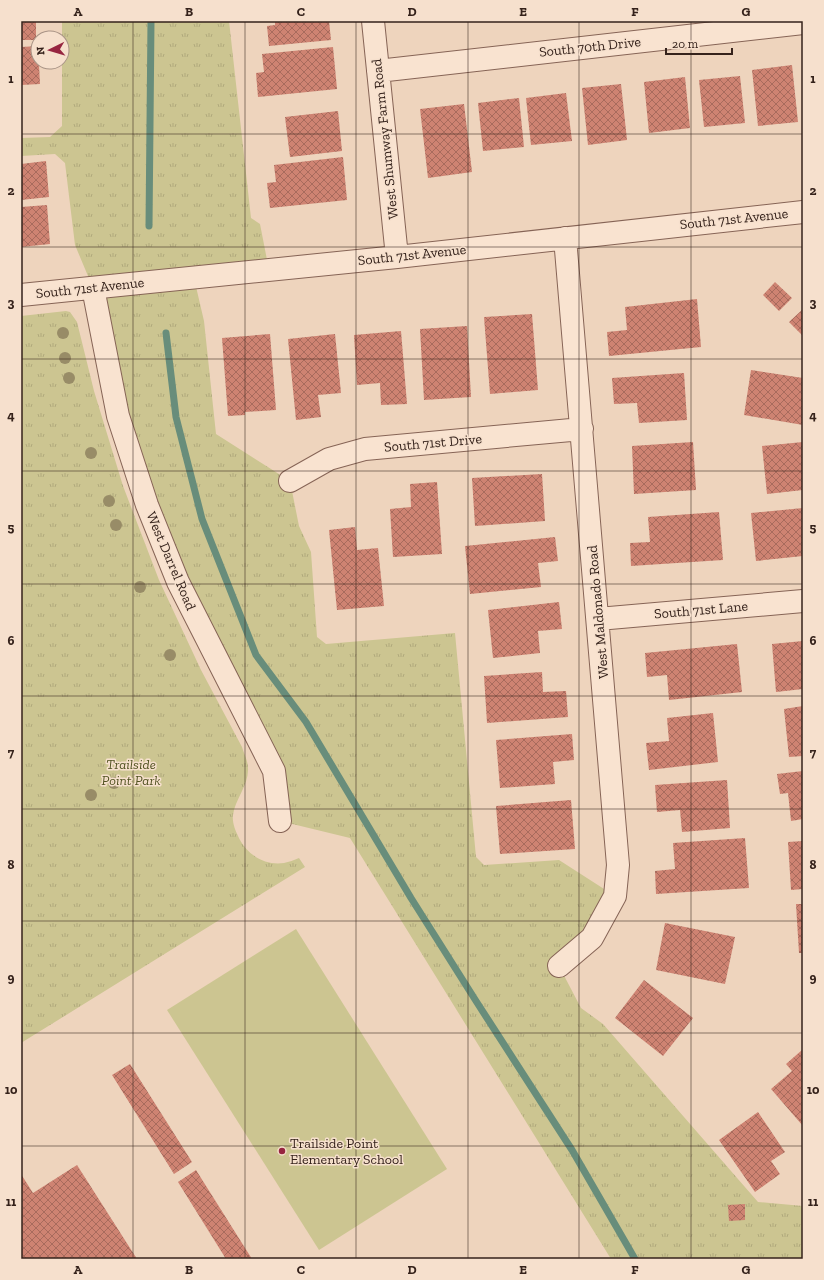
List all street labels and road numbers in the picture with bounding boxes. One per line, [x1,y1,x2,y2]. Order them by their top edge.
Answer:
street label: South 70th Drive [538,33,642,61]
street label: West Shumway Farm Road [368,58,402,220]
street label: South 71st Avenue [679,205,789,233]
street label: South 71st Avenue [357,241,467,269]
street label: South 71st Avenue [35,274,145,302]
street label: South 71st Drive [383,430,483,456]
street label: West Darrel Road [143,509,200,613]
street label: West Maldonado Road [584,544,612,679]
street label: South 71st Lane [653,597,749,623]

